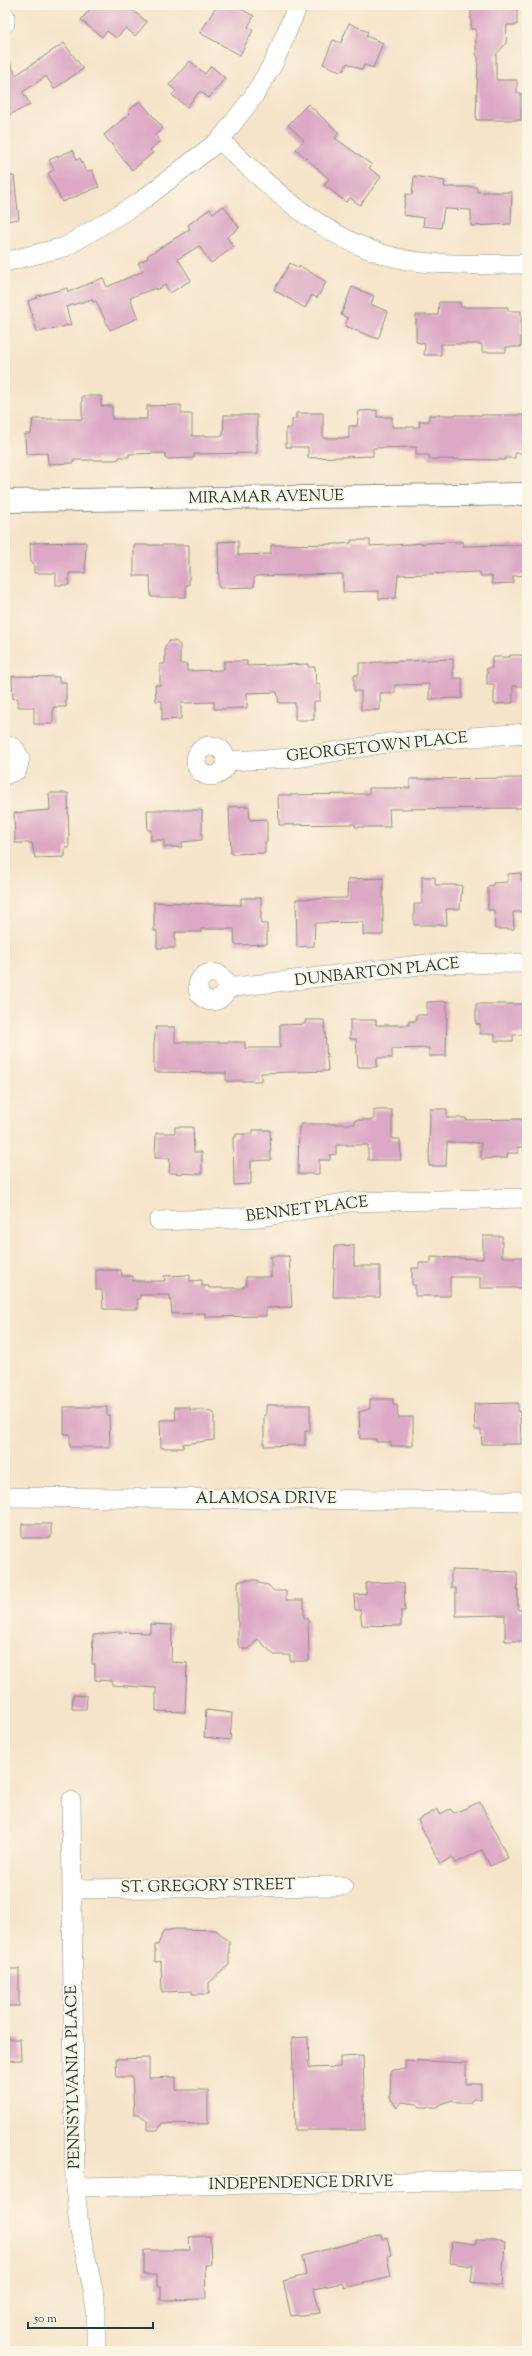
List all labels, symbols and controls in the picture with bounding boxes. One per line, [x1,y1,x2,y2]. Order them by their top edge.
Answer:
street label: MIRAMAR AVENUE [188,485,344,511]
street label: GEORGETOWN PLACE [285,727,469,769]
street label: DUNBARTON PLACE [294,953,461,993]
street label: BENNET PLACE [245,1191,370,1229]
street label: ALAMOSA DRIVE [195,1488,337,1511]
street label: ST. GREGORY STREET [120,1874,296,1900]
street label: PENNSYLVANIA PLACE [61,1984,87,2169]
street label: INDEPENDENCE DRIVE [208,2171,394,2197]
scale bar [28,2304,153,2330]
text: 50 m [33,2310,57,2328]

